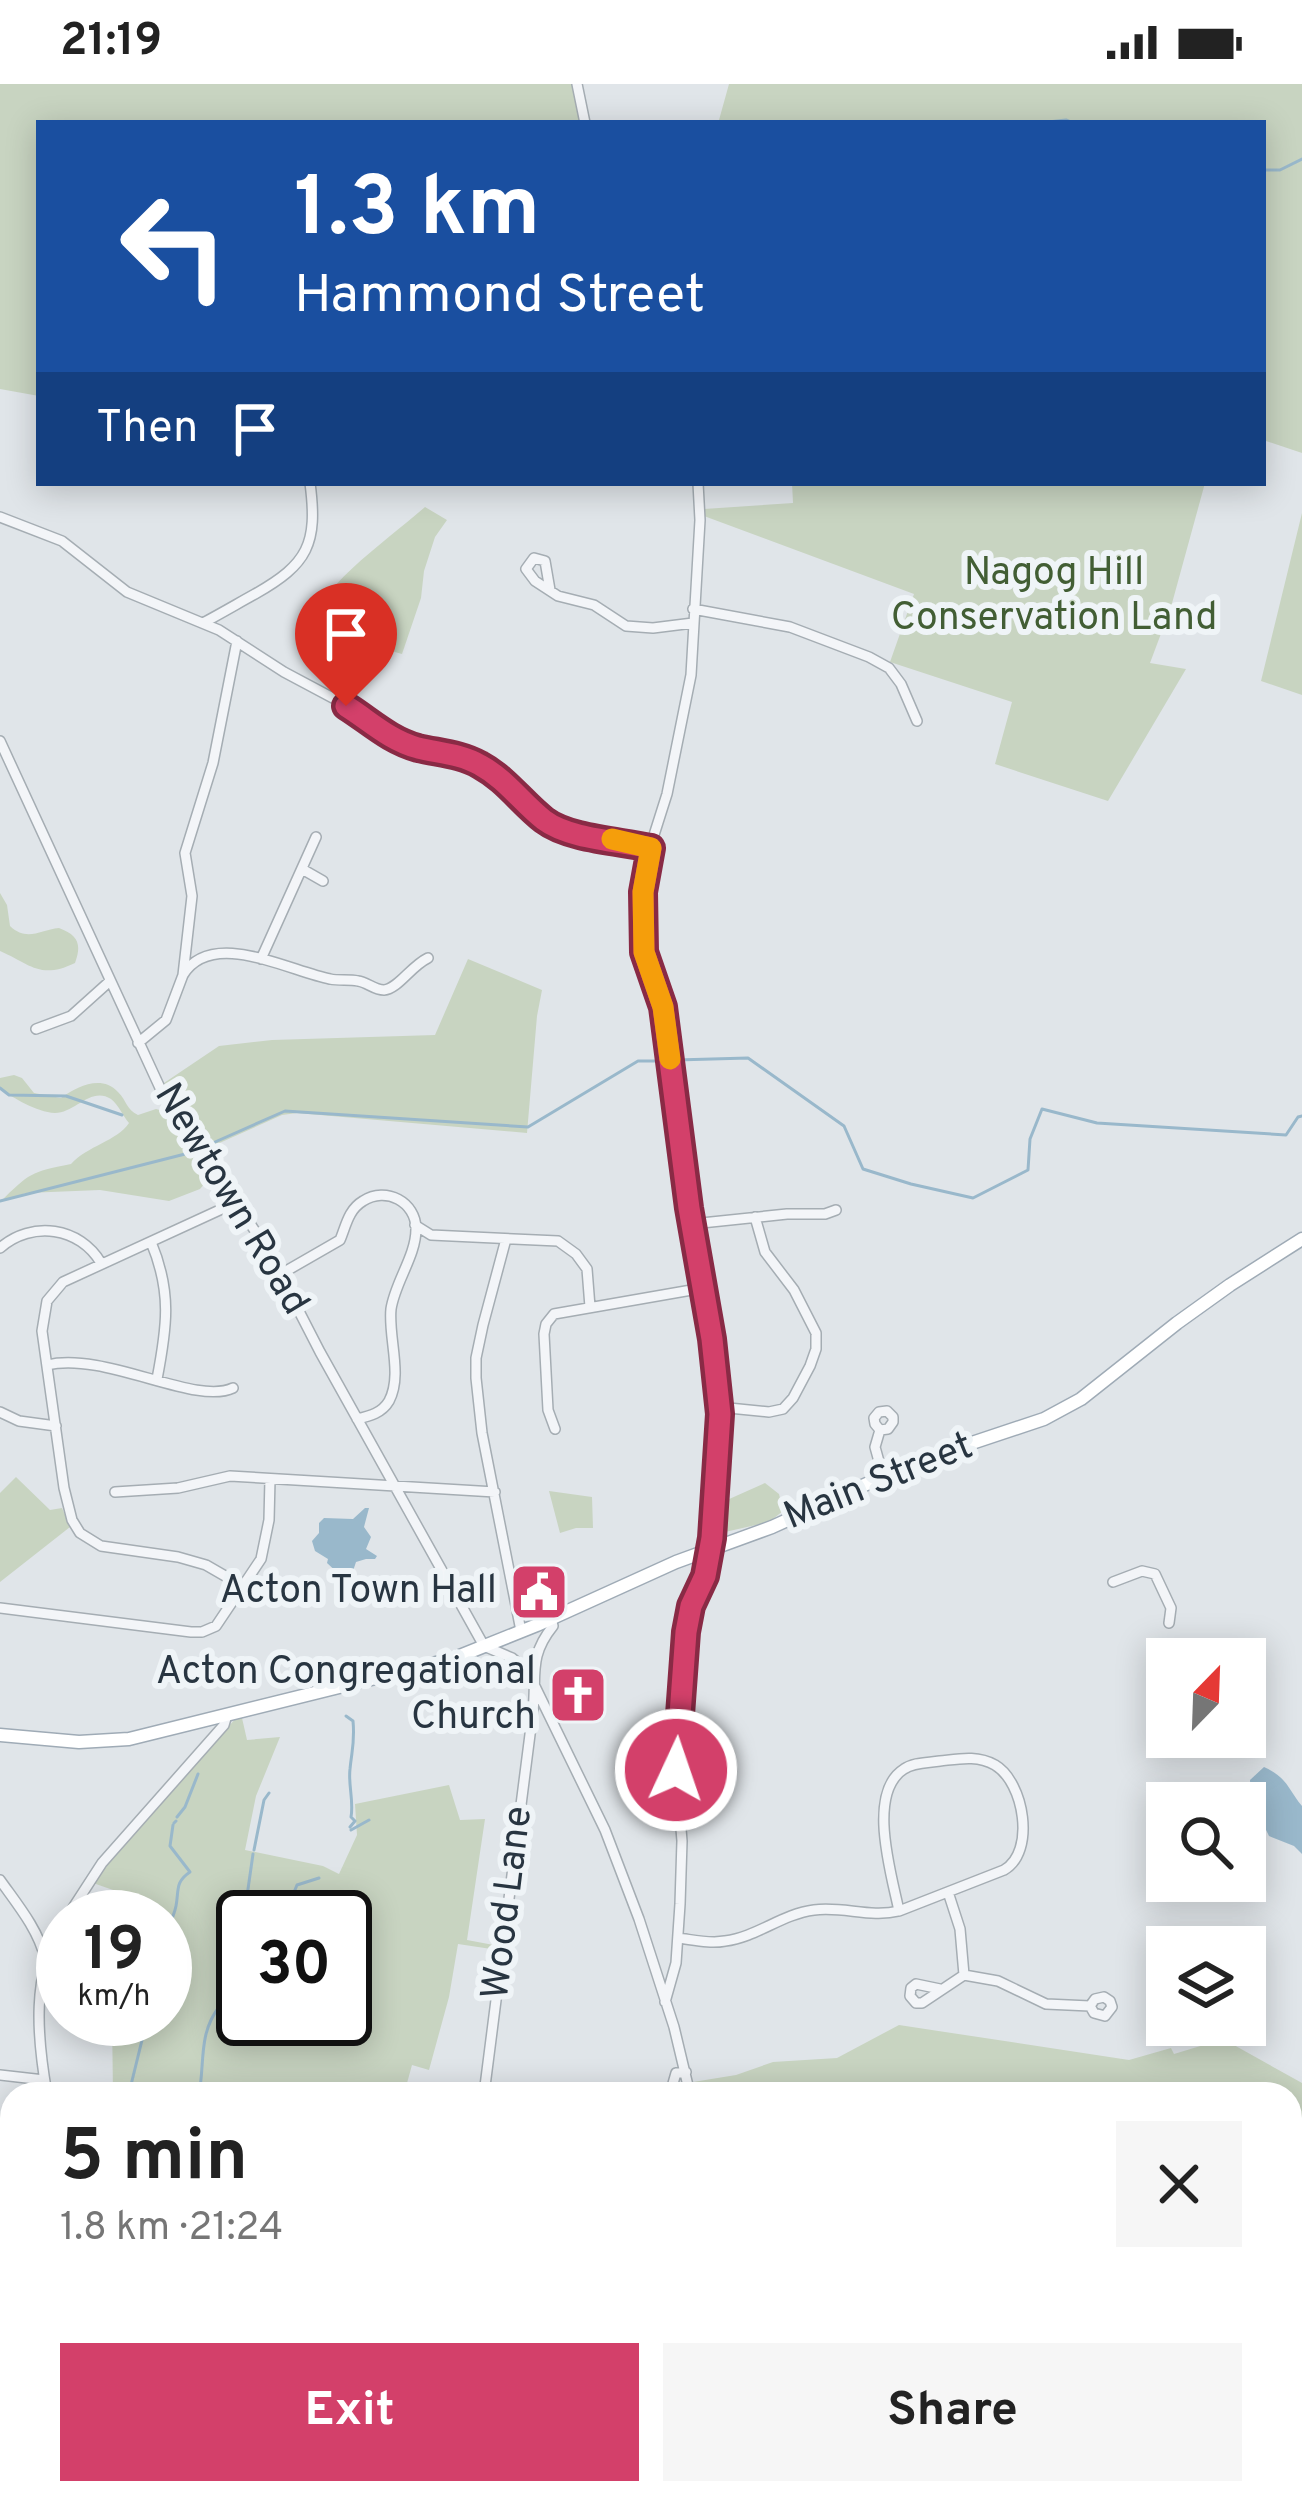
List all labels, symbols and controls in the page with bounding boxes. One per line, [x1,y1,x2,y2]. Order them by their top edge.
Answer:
text: 21:19 [60,14,162,71]
text: 1.3 km [294,159,540,265]
icon: left [96,168,252,324]
text: Hammond Street [294,263,705,332]
icon: arrive [222,396,288,462]
text: Then [96,401,198,458]
park label: Nagog Hill Conservation Land [891,550,1217,644]
pin [295,583,397,706]
icon: arrive [313,601,379,667]
street label: Newtown Road [142,1075,318,1325]
street label: Main Street [778,1423,980,1543]
public building icon: Acton Town Hall [508,1561,570,1623]
place label: Acton Town Hall [220,1568,497,1617]
north arrow [1146,1638,1266,1758]
map controls [1146,1638,1266,2046]
place label: Acton Congregational Church [156,1649,536,1743]
church icon: Acton Congregational Church [547,1664,609,1726]
position arrow [613,1707,739,1833]
button: search [1146,1782,1266,1902]
street label: Wood Lane [473,1804,545,2002]
speed limit sign: 30 [216,1890,372,2046]
text: 19 [84,1915,144,1991]
button: layers [1146,1926,1266,2046]
text: km/h [78,1979,150,2016]
text: 5 min [60,2114,248,2206]
button: close [1116,2121,1242,2247]
text: 1.8 km · 21:24 [60,2205,283,2254]
button: Exit [60,2343,639,2481]
button: Share [663,2343,1242,2481]

